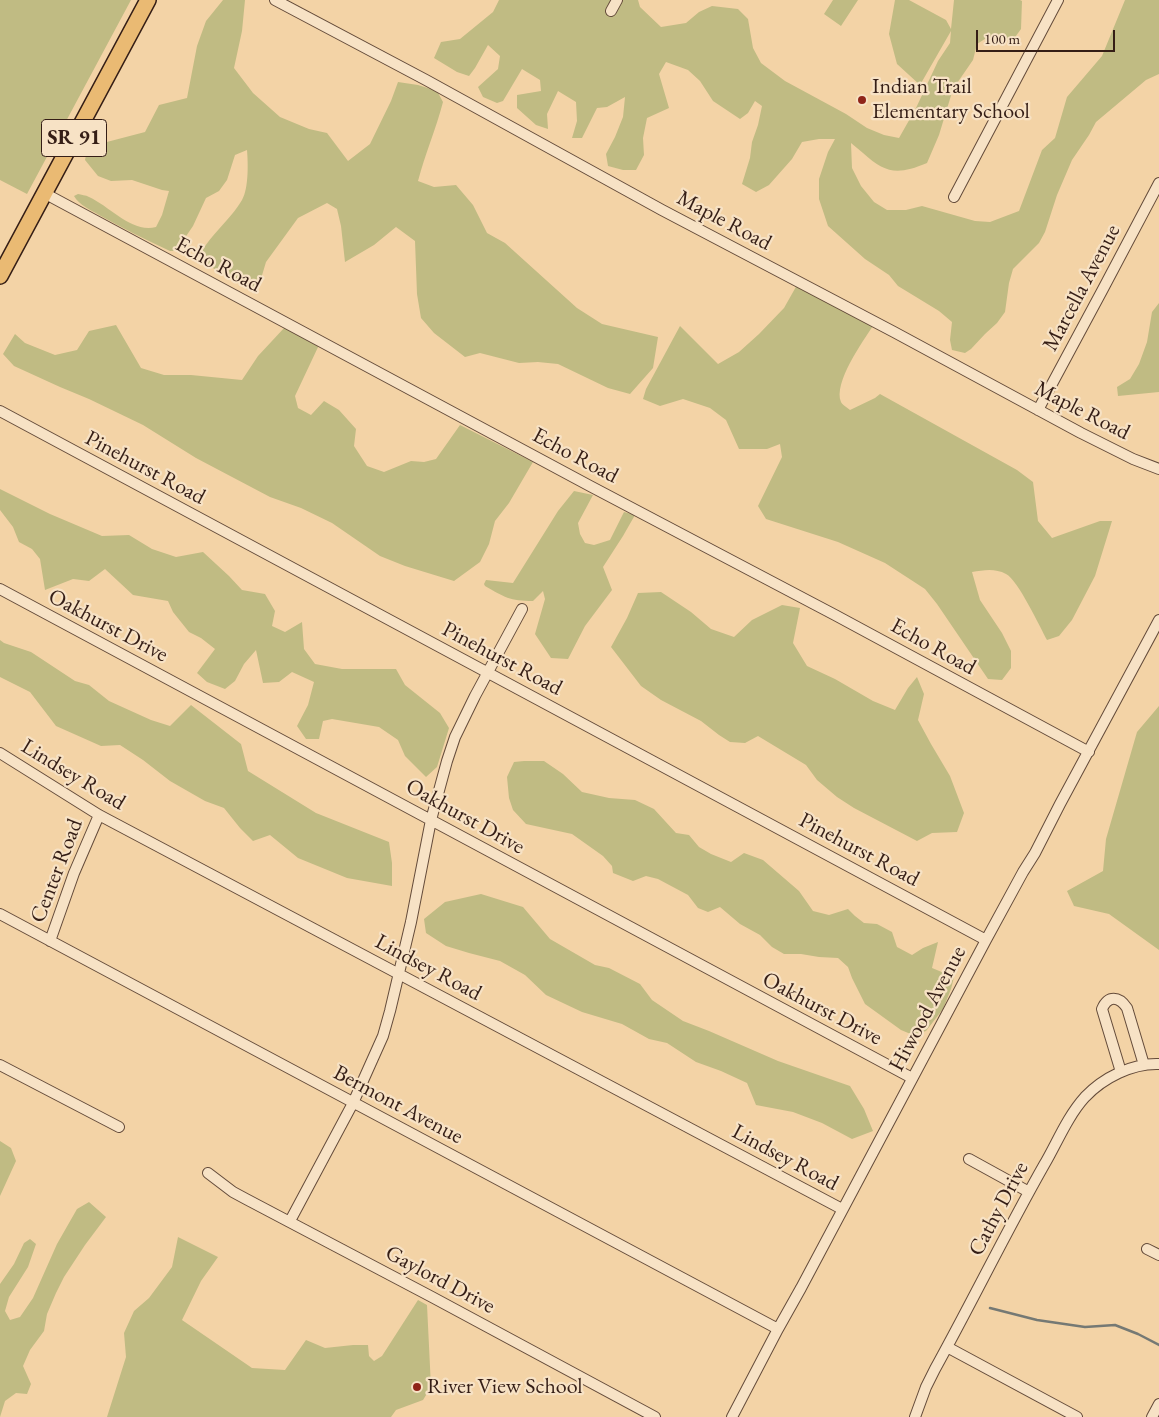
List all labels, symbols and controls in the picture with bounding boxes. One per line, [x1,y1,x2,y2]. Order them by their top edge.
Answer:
scale bar [979,20,1118,52]
text: 100 m [984,29,1020,48]
place label: Indian Trail Elementary School [872,74,1030,125]
marker: Indian Trail Elementary School [856,94,868,106]
road number: SR 91 [42,120,106,156]
street label: Maple Road [672,185,776,257]
street label: Marcella Avenue [1038,220,1126,356]
street label: Echo Road [171,231,265,299]
street label: Maple Road [1030,376,1134,446]
street label: Echo Road [528,422,622,490]
street label: Pinehurst Road [80,425,210,511]
street label: Oakhurst Drive [44,583,172,669]
street label: Echo Road [886,613,980,681]
street label: Pinehurst Road [437,616,567,702]
street label: Lindsey Road [16,734,130,816]
street label: Oakhurst Drive [401,774,529,860]
street label: Pinehurst Road [794,807,924,893]
street label: Center Road [25,815,89,927]
street label: Lindsey Road [370,929,486,1007]
street label: Hiwood Avenue [884,942,972,1076]
street label: Oakhurst Drive [758,966,886,1052]
street label: Bermont Avenue [329,1060,467,1150]
street label: Lindsey Road [727,1119,843,1197]
street label: Cathy Drive [963,1157,1035,1261]
street label: Gaylord Drive [381,1240,499,1320]
place label: River View School [427,1374,583,1400]
marker: River View School [411,1381,423,1393]

